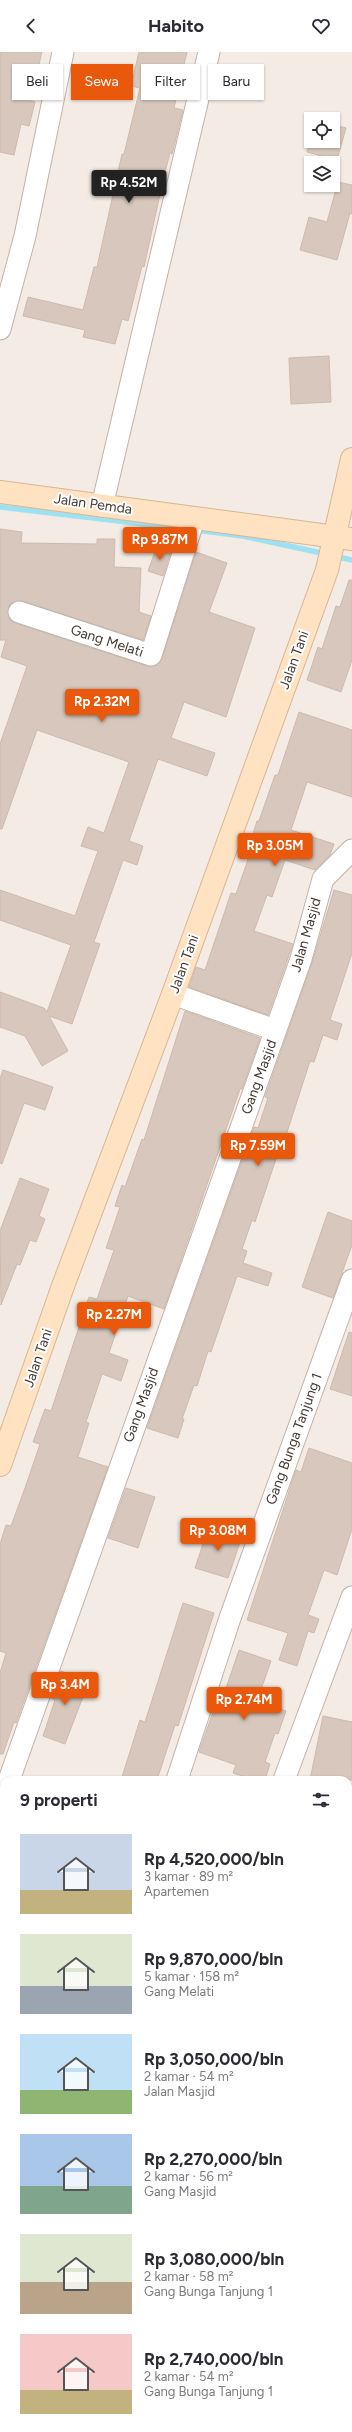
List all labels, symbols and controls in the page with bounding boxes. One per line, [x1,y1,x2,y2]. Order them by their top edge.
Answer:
icon: back [20,15,42,37]
text: Habito [148,15,204,37]
icon: heart [310,15,332,37]
chip: Beli [12,64,63,100]
chip: Sewa [71,64,133,100]
chip: Filter [141,64,200,100]
chip: Baru [208,64,264,100]
map controls [304,112,340,192]
button: locate [304,112,340,148]
button: layers [304,156,340,192]
pin: Rp 4.52M [88,170,170,204]
text: Rp 4.52M [101,175,157,190]
street label: Jalan Pemda [53,490,133,518]
pin: Rp 9.87M [119,527,201,561]
text: Rp 9.87M [132,532,188,547]
street label: Gang Melati [68,621,146,661]
street label: Jalan Tani [276,628,312,692]
pin: Rp 2.32M [61,689,143,723]
text: Rp 2.32M [74,694,130,709]
pin: Rp 3.05M [234,833,316,867]
text: Rp 3.05M [247,838,303,853]
street label: Jalan Masjid [287,896,325,974]
street label: Jalan Tani [166,932,202,996]
street label: Gang Masjid [238,1037,280,1117]
pin: Rp 7.59M [217,1133,299,1167]
text: Rp 7.59M [230,1138,286,1153]
pin: Rp 2.27M [73,1302,155,1336]
text: Rp 2.27M [86,1307,142,1322]
street label: Jalan Tani [20,1326,56,1390]
street label: Gang Masjid [120,1365,162,1445]
street label: Gang Bunga Tanjung 1 [262,1371,326,1507]
pin: Rp 3.08M [177,1518,259,1552]
text: Rp 3.08M [189,1523,247,1538]
pin: Rp 3.4M [28,1672,102,1706]
text: Rp 3.4M [40,1677,90,1692]
pin: Rp 2.74M [203,1687,285,1721]
text: Rp 2.74M [216,1692,272,1707]
icon: filters [310,1789,332,1811]
text: 9 properti [20,1790,98,1810]
text: Rp 4,520,000/bln [144,1849,284,1869]
icon: home [52,1850,100,1898]
text: 3 kamar · 89 m² [144,1869,233,1884]
text: Apartemen [144,1884,209,1899]
text: Rp 9,870,000/bln [144,1949,283,1969]
icon: home [52,1950,100,1998]
text: 5 kamar · 158 m² [144,1969,239,1984]
text: Gang Melati [144,1984,214,1999]
text: Rp 3,050,000/bln [144,2049,284,2069]
icon: home [52,2050,100,2098]
text: 2 kamar · 54 m² [144,2069,234,2084]
text: Jalan Masjid [144,2084,215,2099]
text: Rp 2,270,000/bln [144,2149,282,2169]
icon: home [52,2150,100,2198]
text: 2 kamar · 56 m² [144,2169,233,2184]
text: Gang Masjid [144,2184,216,2199]
text: Rp 3,080,000/bln [144,2249,284,2269]
icon: home [52,2250,100,2298]
text: 2 kamar · 58 m² [144,2269,234,2284]
text: Gang Bunga Tanjung 1 [144,2284,273,2299]
text: Rp 2,740,000/bln [144,2349,283,2369]
icon: home [52,2350,100,2398]
text: 2 kamar · 54 m² [144,2369,234,2384]
text: Gang Bunga Tanjung 1 [144,2384,273,2399]

